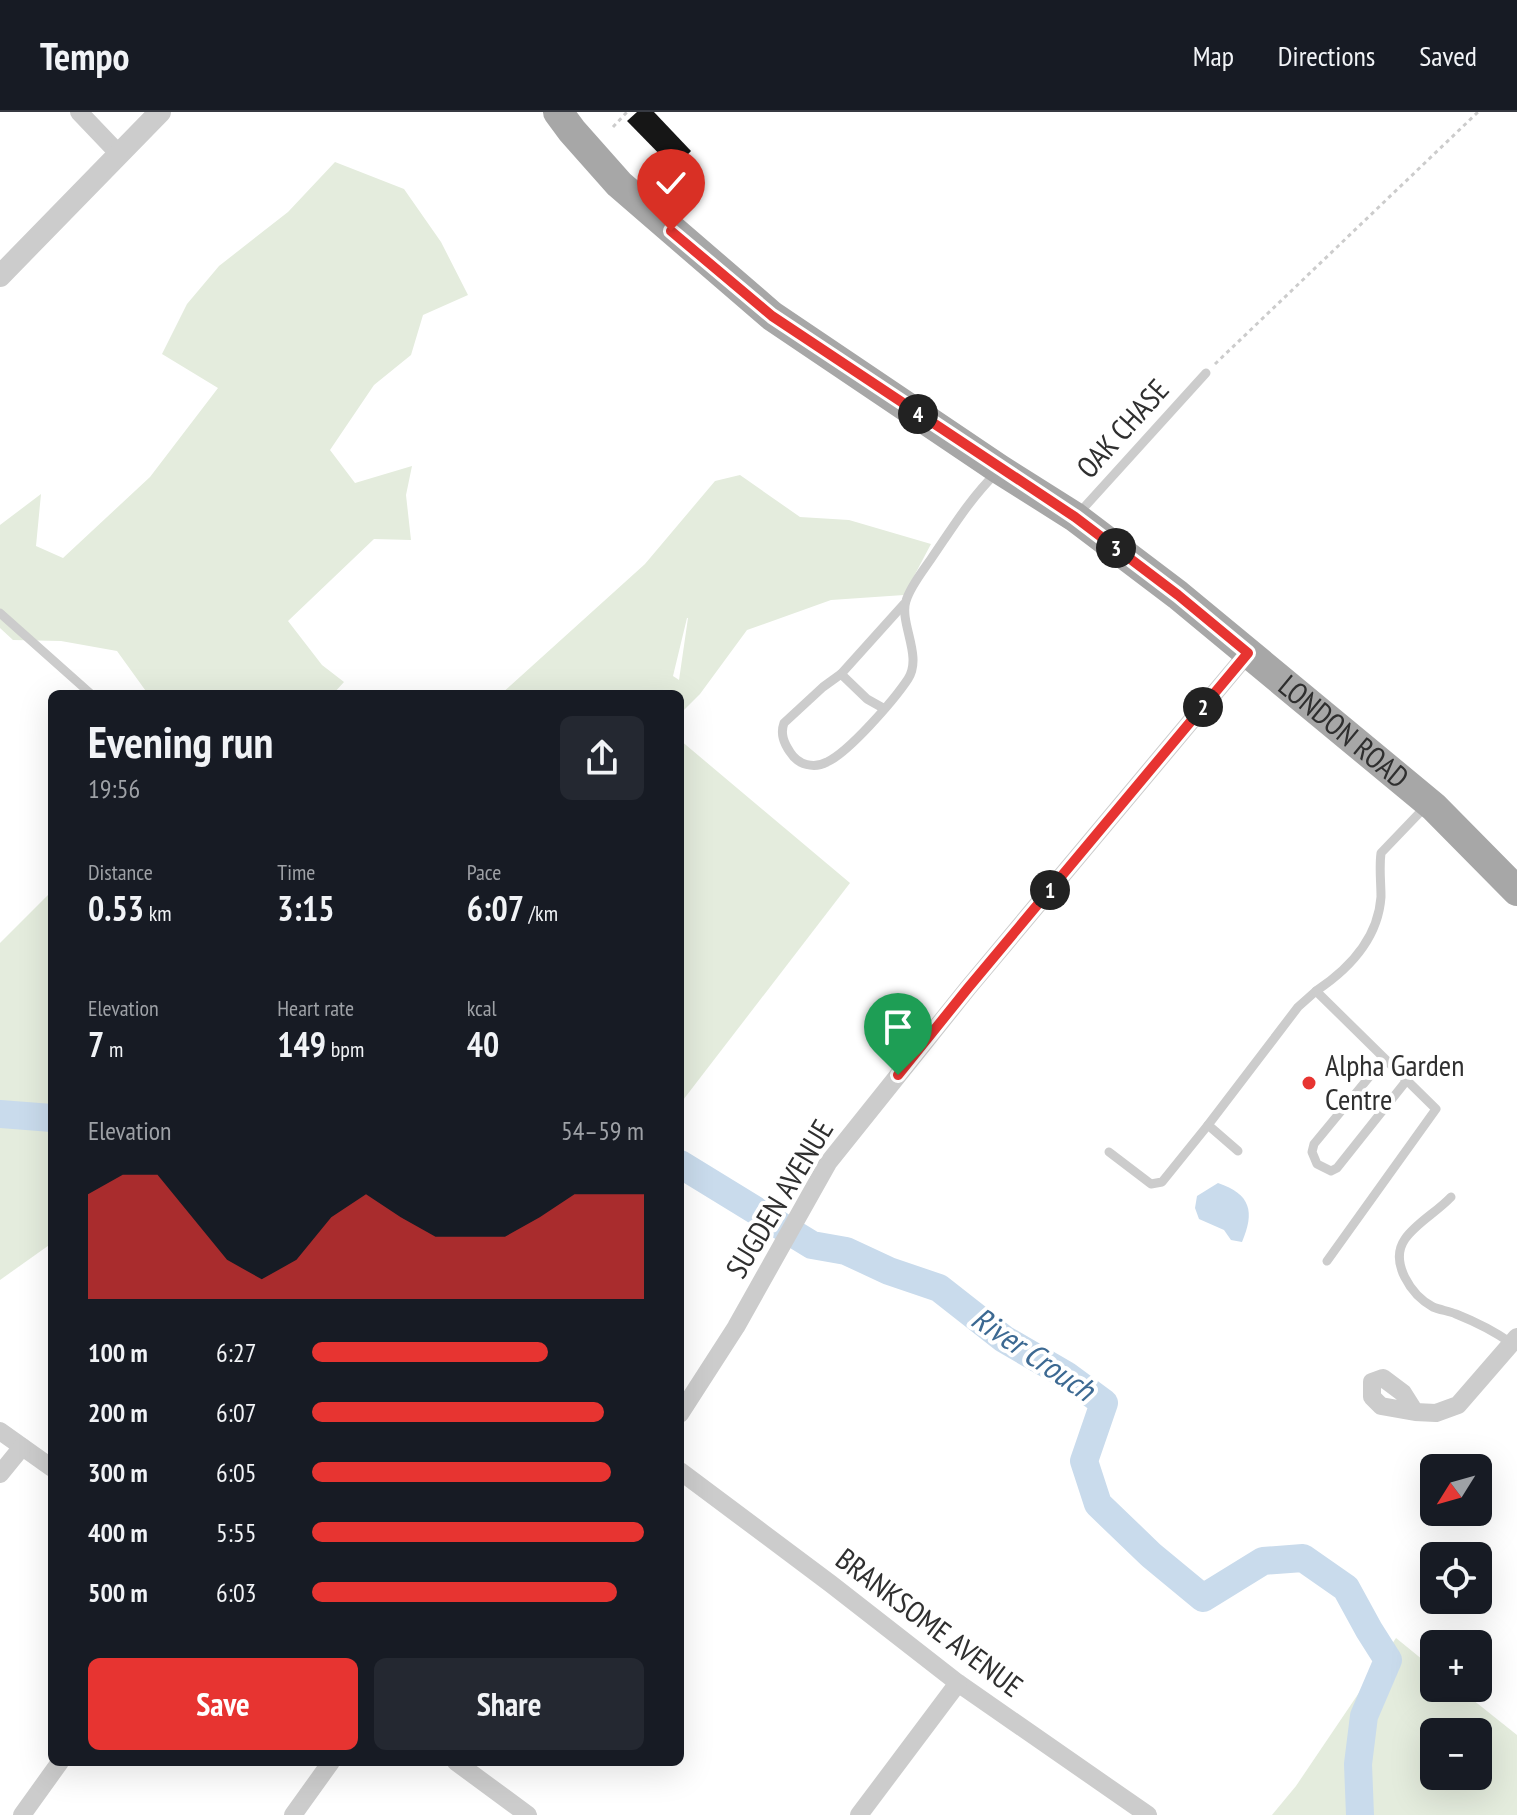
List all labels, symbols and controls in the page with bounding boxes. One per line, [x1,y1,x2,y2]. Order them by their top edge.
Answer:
text: Tempo [40,31,129,80]
text: Map [1193,37,1234,74]
text: Directions [1278,37,1375,74]
text: Saved [1419,37,1477,74]
pin [637,149,705,231]
icon: check [649,161,693,205]
street label: OAK CHASE [1067,370,1177,486]
pin: 4 [898,394,938,434]
text: 4 [913,400,923,428]
pin: 3 [1096,528,1136,568]
text: 3 [1111,534,1121,562]
street label: LONDON ROAD [1271,666,1417,796]
pin: 2 [1183,687,1223,727]
text: 2 [1198,693,1208,721]
text: Evening run [88,713,273,770]
button: share [560,716,644,800]
text: 19:56 [88,772,140,805]
text: Distance [88,858,153,886]
text: Time [277,858,315,886]
text: Pace [467,858,501,886]
pin: 1 [1030,870,1070,910]
text: 1 [1045,876,1055,904]
text: 0.53 [88,886,144,930]
text: 3:15 [277,886,335,930]
text: 6:07 [467,886,524,930]
text: km [144,899,172,927]
text: /km [524,899,558,927]
pin [864,993,932,1075]
text: Elevation [88,994,159,1022]
text: Heart rate [277,994,354,1022]
text: kcal [467,994,497,1022]
icon: arrive [876,1005,920,1049]
text: 7 [88,1022,104,1066]
text: 149 [277,1022,326,1066]
text: 40 [467,1022,499,1066]
text: m [104,1035,123,1063]
text: bpm [326,1035,364,1063]
place label: Alpha Garden Centre [1325,1045,1464,1118]
marker: Alpha Garden Centre [1300,1074,1318,1092]
street label: SUGDEN AVENUE [716,1112,841,1285]
text: Elevation [88,1114,171,1147]
text: 54–59 m [561,1114,644,1147]
water label: River Crouch [964,1297,1105,1411]
text: 100 m [88,1336,148,1369]
text: 6:27 [216,1336,256,1369]
text: 200 m [88,1396,148,1429]
text: 6:07 [216,1396,256,1429]
north arrow [1420,1454,1492,1526]
map controls [1420,1454,1492,1790]
text: 300 m [88,1456,148,1489]
text: 6:05 [216,1456,256,1489]
text: 400 m [88,1516,148,1549]
text: 5:55 [216,1516,256,1549]
street label: BRANKSOME AVENUE [829,1539,1031,1705]
button: locate [1420,1542,1492,1614]
text: 500 m [88,1576,148,1609]
text: 6:03 [216,1576,256,1609]
button: + [1420,1630,1492,1702]
button: Save [88,1658,358,1750]
button: Share [374,1658,644,1750]
button: − [1420,1718,1492,1790]

